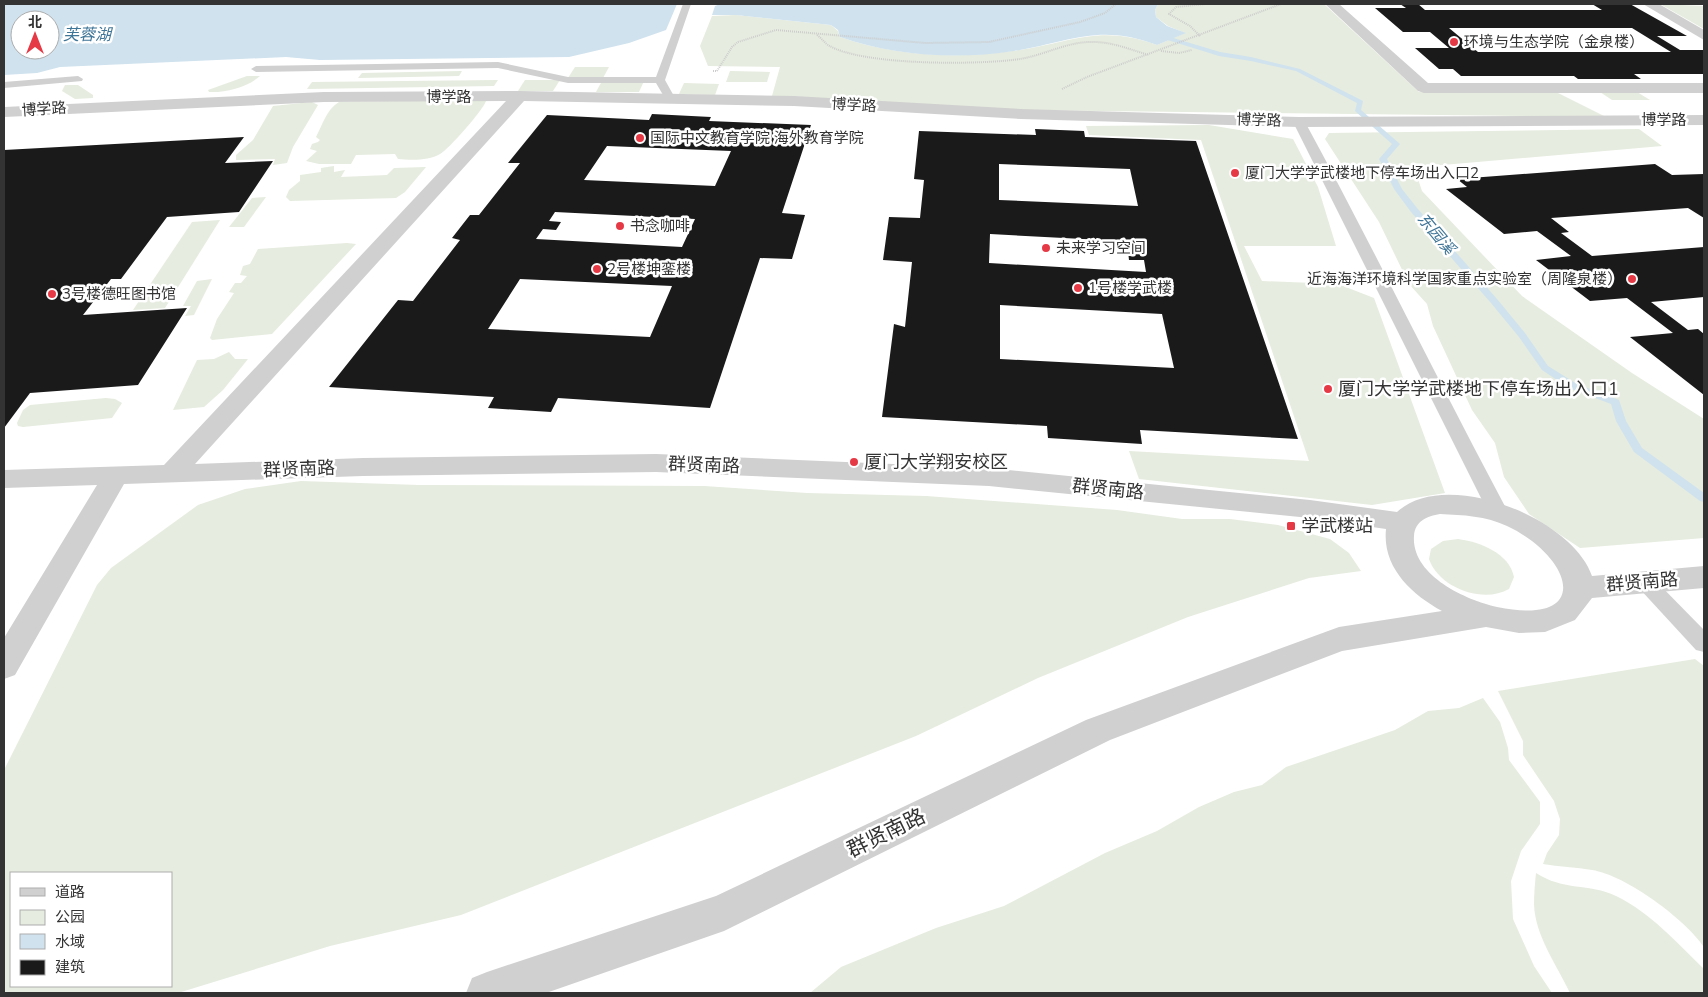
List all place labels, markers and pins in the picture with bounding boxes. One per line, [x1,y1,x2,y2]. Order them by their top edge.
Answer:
place label: 环境与生态学院（金泉楼） [1464,32,1644,52]
marker: 环境与生态学院（金泉楼） [1448,36,1460,48]
place label: 国际中文教育学院 海外教育学院 [650,128,864,148]
marker: 国际中文教育学院 海外教育学院 [634,132,646,144]
place label: 厦门大学学武楼地下停车场出入口2 [1245,163,1479,183]
marker: 厦门大学学武楼地下停车场出入口2 [1229,167,1241,179]
place label: 书念咖啡 [630,216,690,236]
marker: 书念咖啡 [614,220,626,232]
place label: 未来学习空间 [1056,238,1146,258]
marker: 未来学习空间 [1040,242,1052,254]
place label: 2号楼坤銮楼 [607,259,691,279]
marker: 2号楼坤銮楼 [591,263,603,275]
place label: 近海海洋环境科学国家重点实验室（周隆泉楼） [1307,269,1622,289]
marker: 近海海洋环境科学国家重点实验室（周隆泉楼） [1626,273,1638,285]
place label: 1号楼学武楼 [1088,278,1172,298]
marker: 1号楼学武楼 [1072,282,1084,294]
place label: 3号楼德旺图书馆 [62,284,176,304]
marker: 3号楼德旺图书馆 [46,288,58,300]
place label: 厦门大学学武楼地下停车场出入口1 [1338,377,1619,401]
marker: 厦门大学学武楼地下停车场出入口1 [1322,383,1334,395]
place label: 厦门大学翔安校区 [864,450,1008,474]
marker: 厦门大学翔安校区 [848,456,860,468]
place label: 学武楼站 [1301,514,1373,538]
marker: 学武楼站 [1285,520,1297,532]

